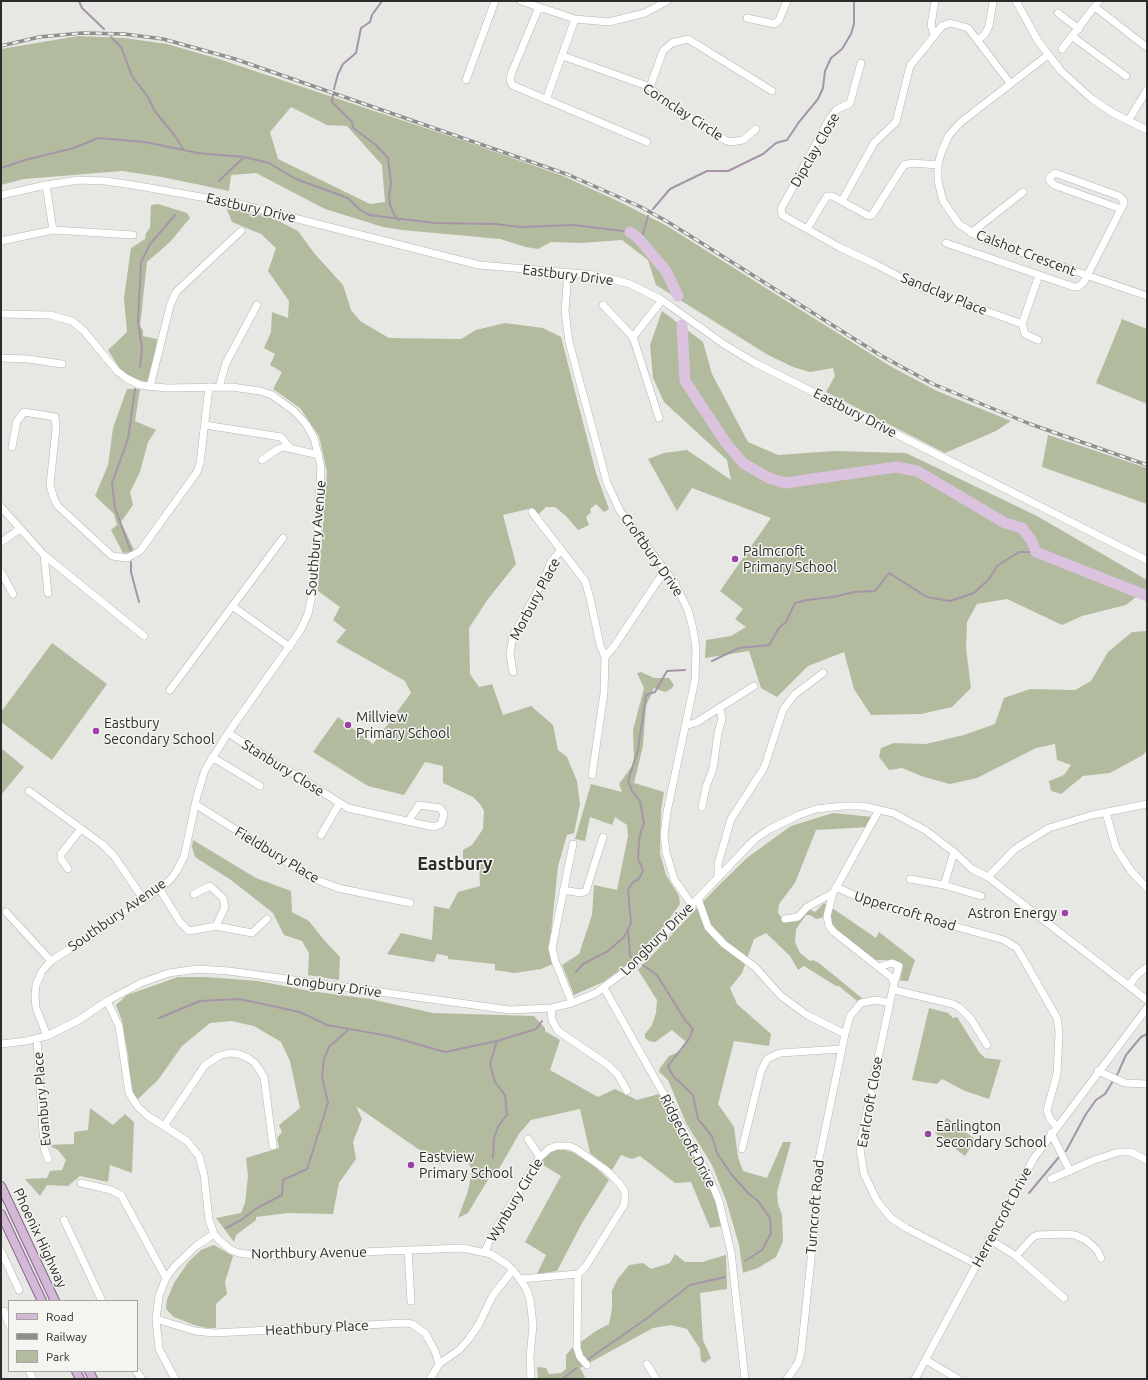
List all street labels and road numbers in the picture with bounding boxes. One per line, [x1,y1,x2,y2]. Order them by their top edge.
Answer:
street label: Cornclay Circle [640,80,726,144]
street label: Dipclay Close [787,110,843,190]
street label: Eastbury Drive [205,190,297,226]
street label: Calshot Crescent [974,226,1078,280]
street label: Eastbury Drive [522,261,614,289]
street label: Sandclay Place [898,269,990,319]
street label: Eastbury Drive [810,385,900,441]
street label: Southbury Avenue [303,480,329,596]
street label: Croftbury Drive [617,510,687,600]
street label: Morbury Place [506,555,564,643]
street label: Stanbury Close [239,736,327,800]
street label: Fieldbury Place [232,823,322,887]
street label: Southbury Avenue [65,875,169,955]
street label: Uppercroft Road [852,888,958,934]
street label: Longbury Drive [617,899,697,979]
street label: Longbury Drive [285,971,383,1001]
street label: Evanbury Place [29,1051,55,1147]
street label: Earlcroft Close [854,1055,886,1149]
street label: Ridgecroft Drive [656,1091,720,1191]
street label: Wynbury Circle [483,1155,547,1245]
street label: Turncroft Road [802,1159,828,1255]
street label: Herrencroft Drive [969,1164,1035,1270]
street label: Phoenix Highway [10,1186,70,1290]
street label: Northbury Avenue [251,1244,367,1262]
street label: Heathbury Place [265,1317,369,1339]

